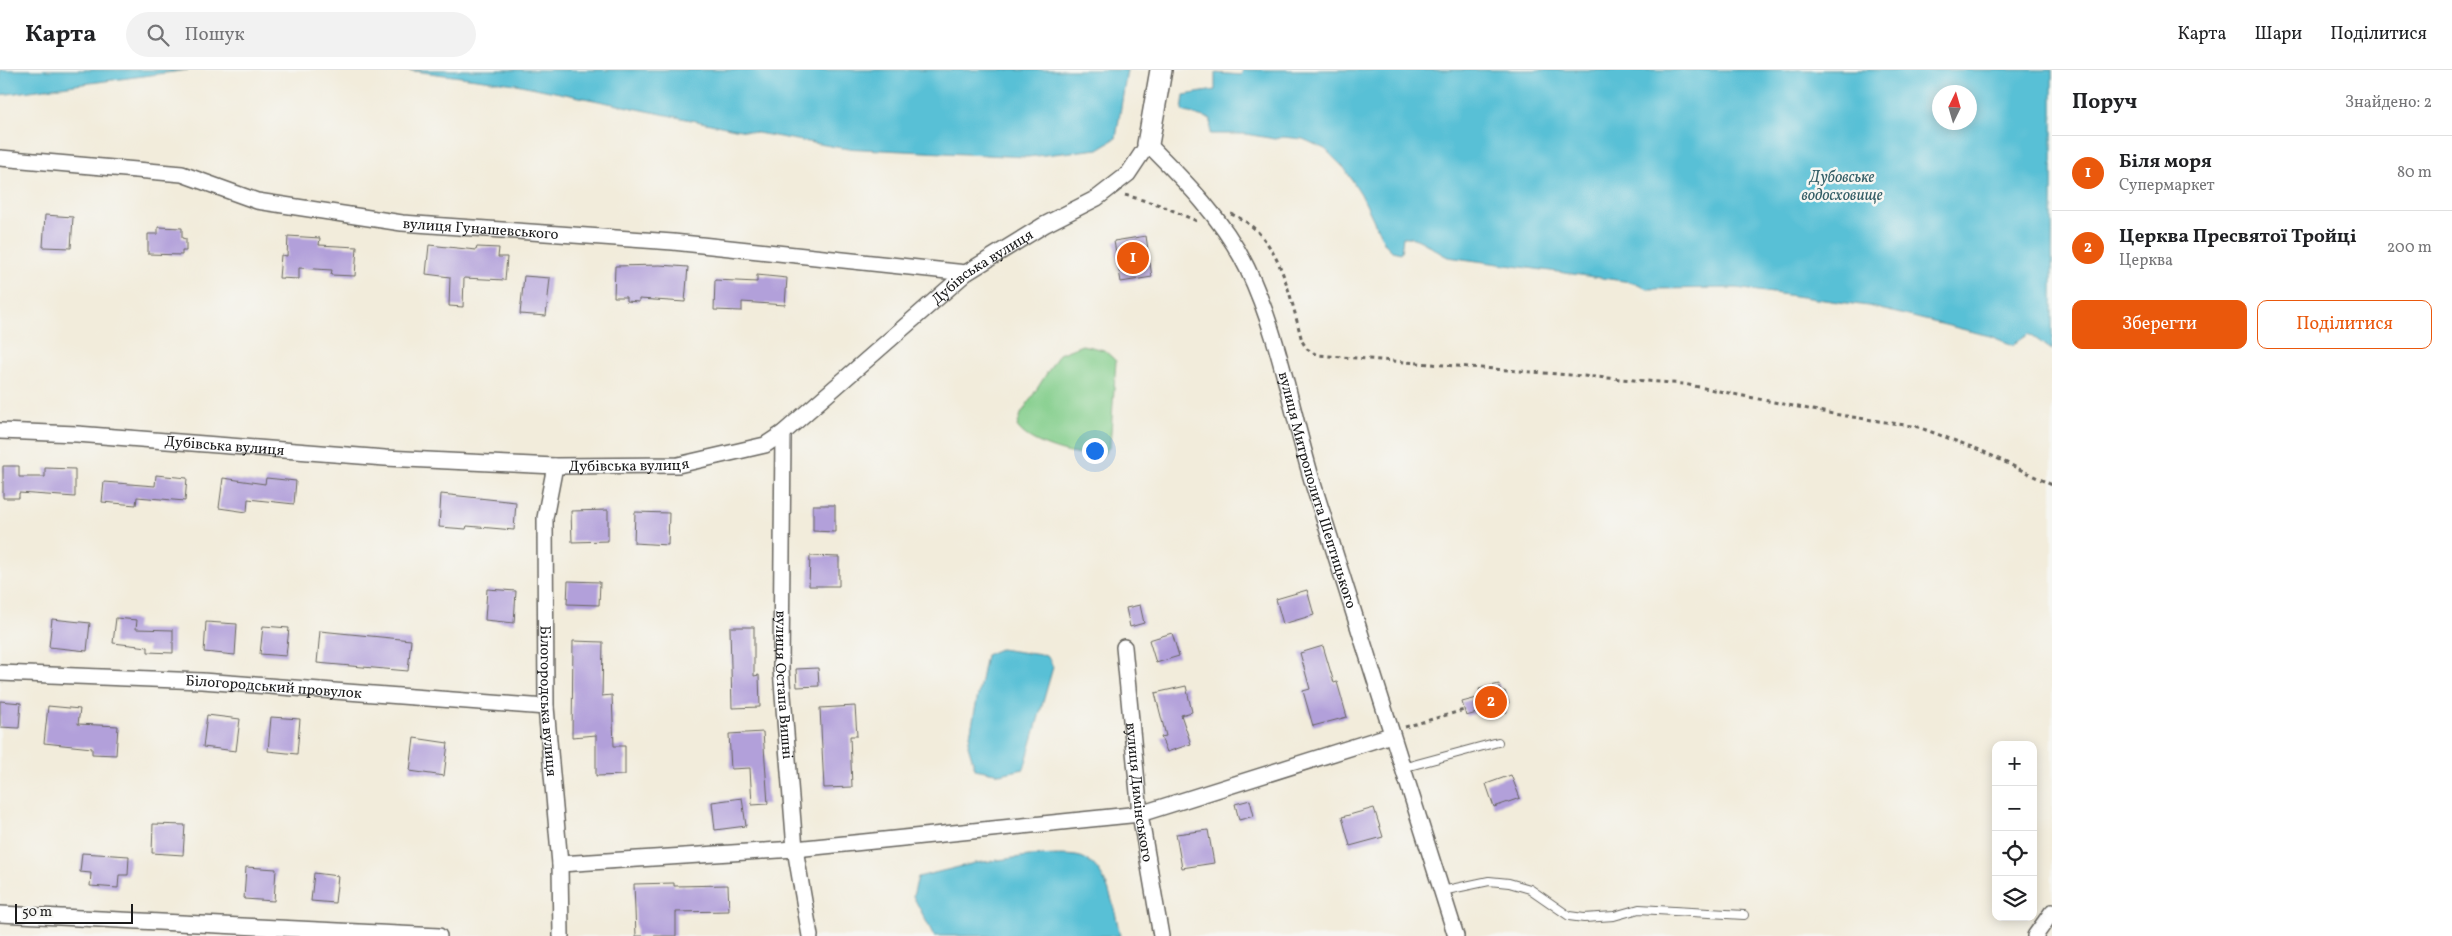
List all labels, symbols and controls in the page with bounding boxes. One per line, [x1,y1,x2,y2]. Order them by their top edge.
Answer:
search box [126,12,476,57]
text: Карта [25,18,96,52]
icon: search [144,21,172,49]
text: Пошук [184,22,245,48]
text: Карта [2178,22,2226,47]
text: Шари [2254,22,2302,47]
text: Поділитися [2330,22,2427,47]
north arrow [1932,85,1977,130]
text: Поруч [2072,88,2137,117]
text: Знайдено: 2 [2345,92,2432,114]
text: Біля моря [2119,149,2212,175]
text: 1 [2085,162,2091,184]
text: 80 m [2397,162,2432,184]
water label: Дубовське водосховище [1801,167,1883,207]
text: Супермаркет [2119,175,2215,197]
street label: вулиця Гунашевського [402,214,559,246]
text: Церква Пресвятої Тройці [2119,224,2357,250]
street label: Дубівська вулиця [927,225,1038,311]
text: 2 [2084,237,2092,259]
text: 200 m [2387,237,2432,259]
pin: 1 [1117,239,1149,277]
text: Церква [2119,250,2173,272]
button: Зберегти [2072,300,2247,349]
button: Поділитися [2257,300,2432,349]
street label: вулиця Митрополита Шептицького [1272,370,1361,611]
street label: Дубівська вулиця [164,432,285,462]
your location [1082,438,1108,464]
street label: Дубівська вулиця [569,454,692,478]
street label: вулиця Остапа Вишні [769,610,797,760]
street label: Білогородська вулиця [534,625,561,778]
street label: Білогородський провулок [185,671,363,705]
pin: 2 [1475,683,1507,721]
street label: вулиця Димінського [1119,722,1157,864]
map controls [1992,741,2037,921]
button: + [1992,741,2037,786]
button: − [1992,786,2037,831]
button: locate [1992,831,2037,876]
button: layers [1992,876,2037,921]
scale bar [15,901,132,924]
text: 50 m [22,903,52,922]

